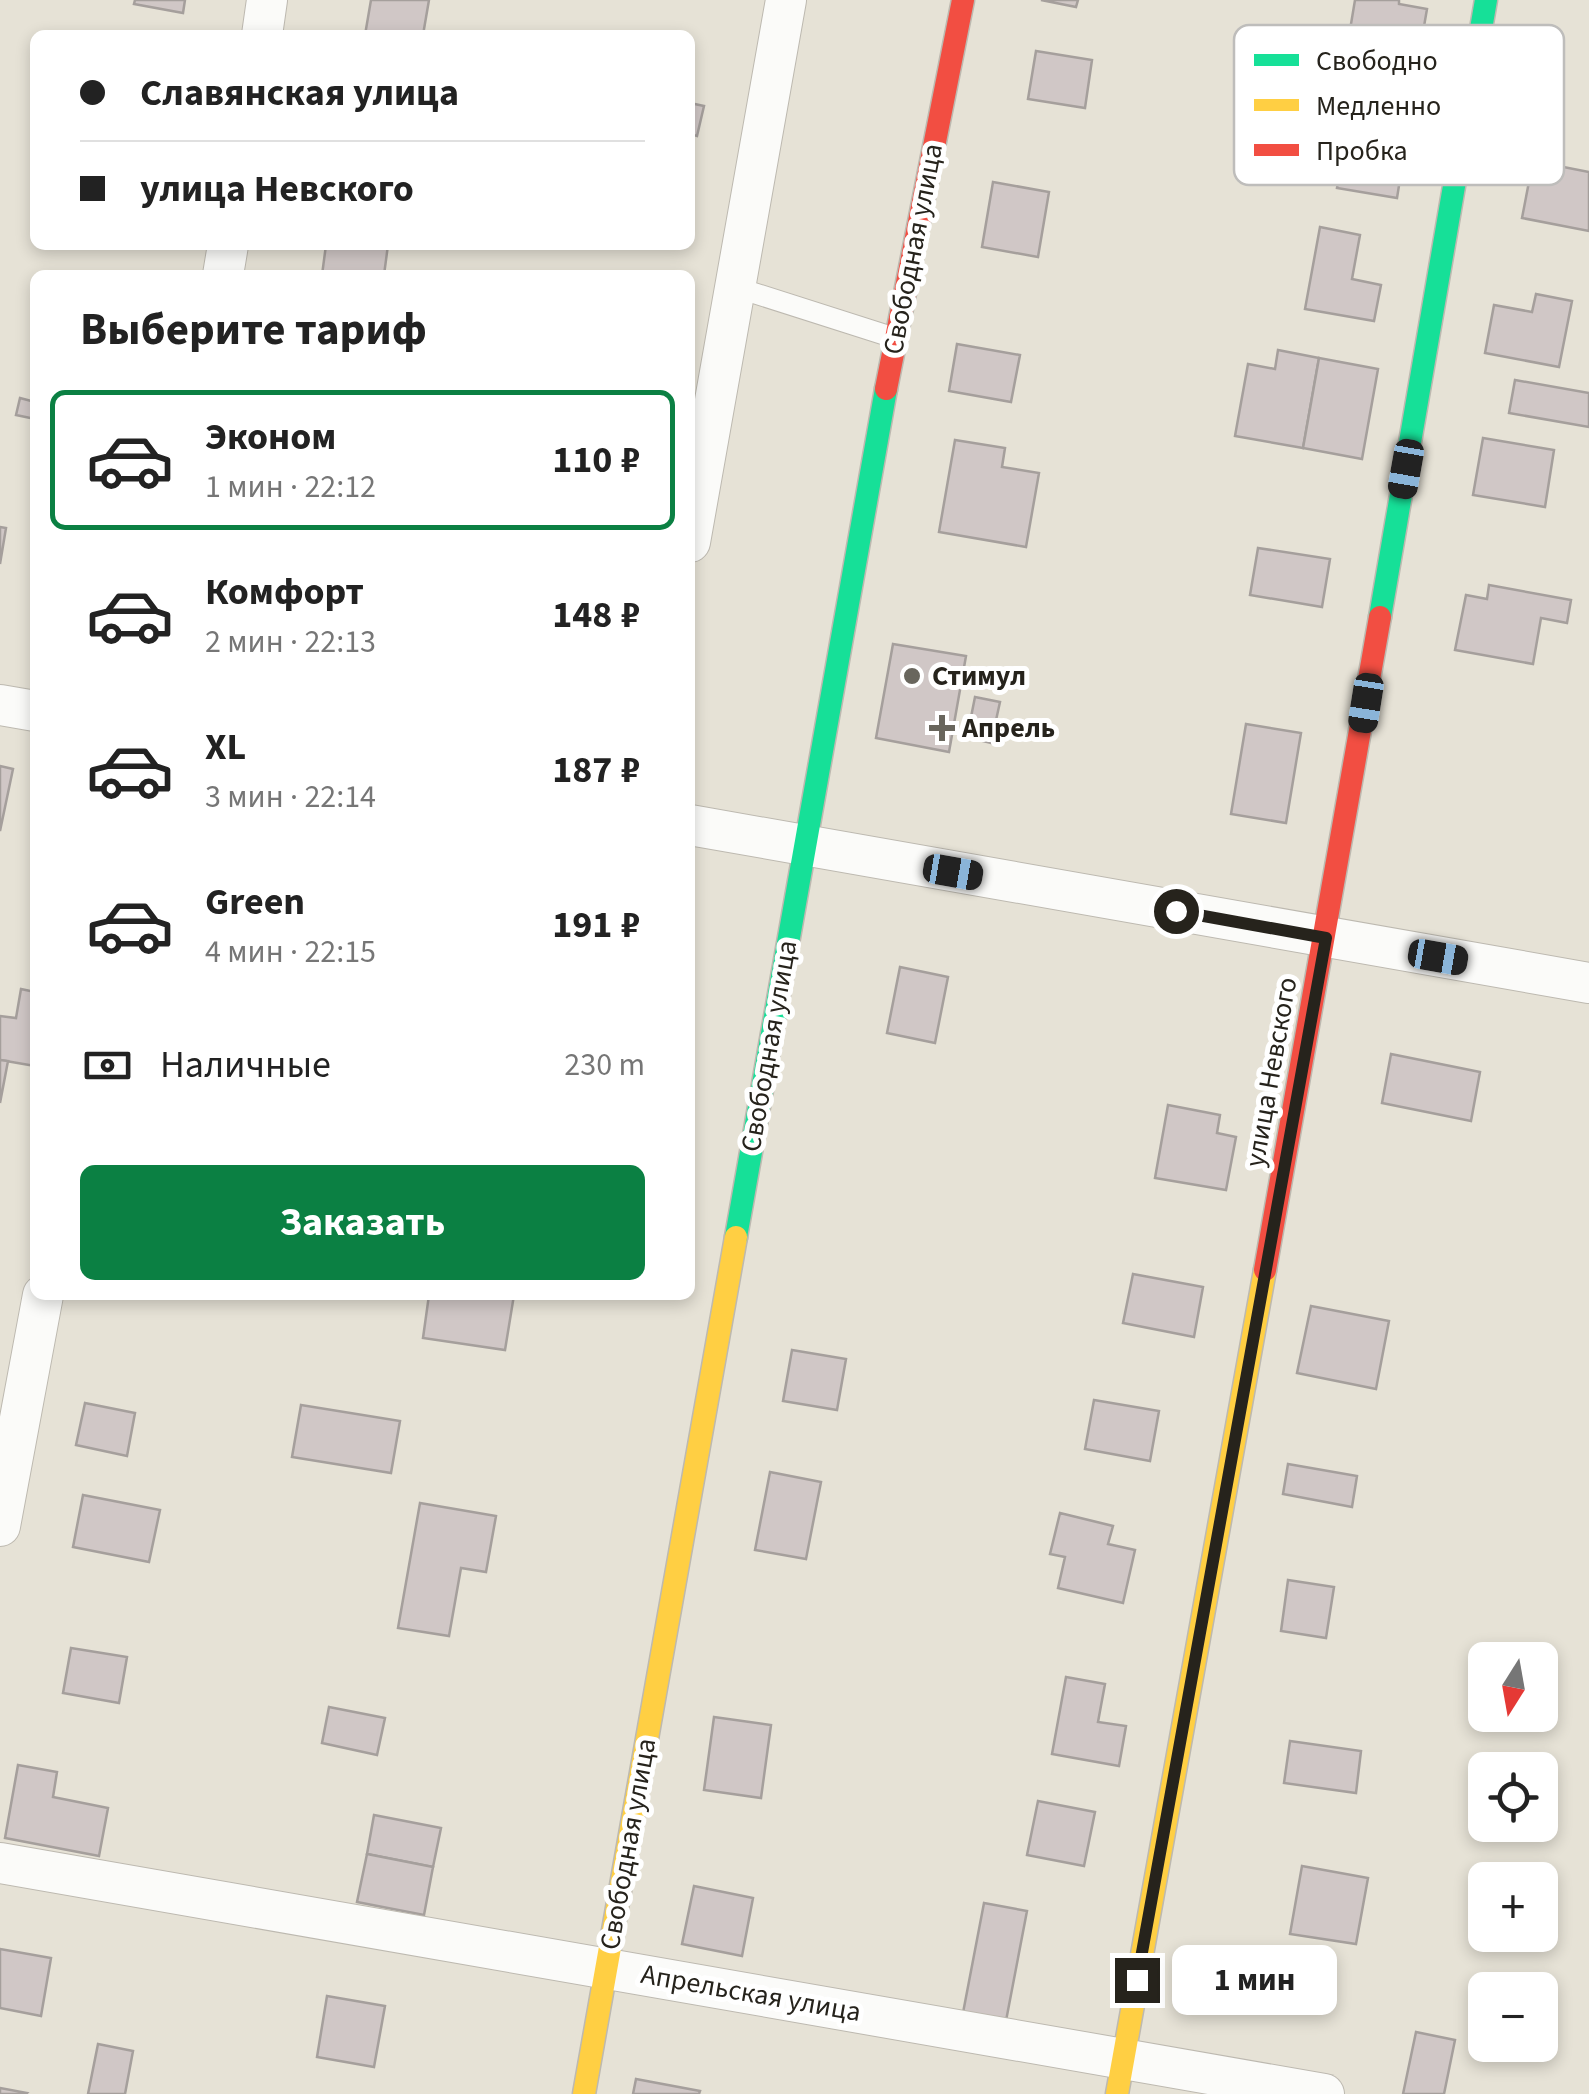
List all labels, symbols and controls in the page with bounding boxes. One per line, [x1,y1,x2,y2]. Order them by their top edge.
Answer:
legend [1234,25,1564,185]
text: Свободно [1316,41,1438,81]
text: Славянская улица [140,66,459,120]
text: Медленно [1316,86,1441,126]
text: Пробка [1316,131,1408,171]
street label: Свободная улица [873,140,953,358]
text: улица Невского [140,162,414,216]
text: Выберите тариф [80,298,427,362]
text: Эконом [205,410,336,464]
icon: car [85,415,175,505]
text: 110 ₽ [552,433,640,487]
car [1386,437,1426,501]
text: 1 мин · 22:12 [205,464,376,510]
text: Комфорт [205,565,364,619]
icon: car [85,570,175,660]
text: 148 ₽ [552,588,640,642]
text: 2 мин · 22:13 [205,619,376,665]
place label: Стимул [932,656,1026,696]
marker: Стимул [901,665,923,687]
car [1346,671,1386,735]
place label: Апрель [961,708,1055,748]
marker: Апрель [931,717,953,739]
text: XL [205,720,246,774]
icon: car [85,725,175,815]
text: 187 ₽ [552,743,640,797]
text: 3 мин · 22:14 [205,774,376,820]
car [921,852,985,892]
text: Green [205,875,305,929]
icon: car [85,880,175,970]
route start [1154,889,1199,934]
text: 191 ₽ [552,898,640,952]
text: 4 мин · 22:15 [205,929,376,975]
street label: Свободная улица [731,937,807,1155]
car [1406,937,1470,977]
street label: улица Невского [1235,974,1307,1170]
icon: cash [80,1038,135,1093]
text: Наличные [160,1038,331,1092]
text: 230 m [564,1042,645,1088]
button: Заказать [80,1165,645,1280]
north arrow [1468,1642,1558,1732]
map controls [1468,1642,1558,2062]
street label: Свободная улица [590,1735,666,1953]
button: locate [1468,1752,1558,1842]
button: + [1468,1862,1558,1952]
callout: 1 мин [1172,1945,1337,2015]
street label: Апрельская улица [638,1954,864,2032]
text: 1 мин [1214,1957,1295,2003]
route end [1115,1958,1160,2003]
button: − [1468,1972,1558,2062]

